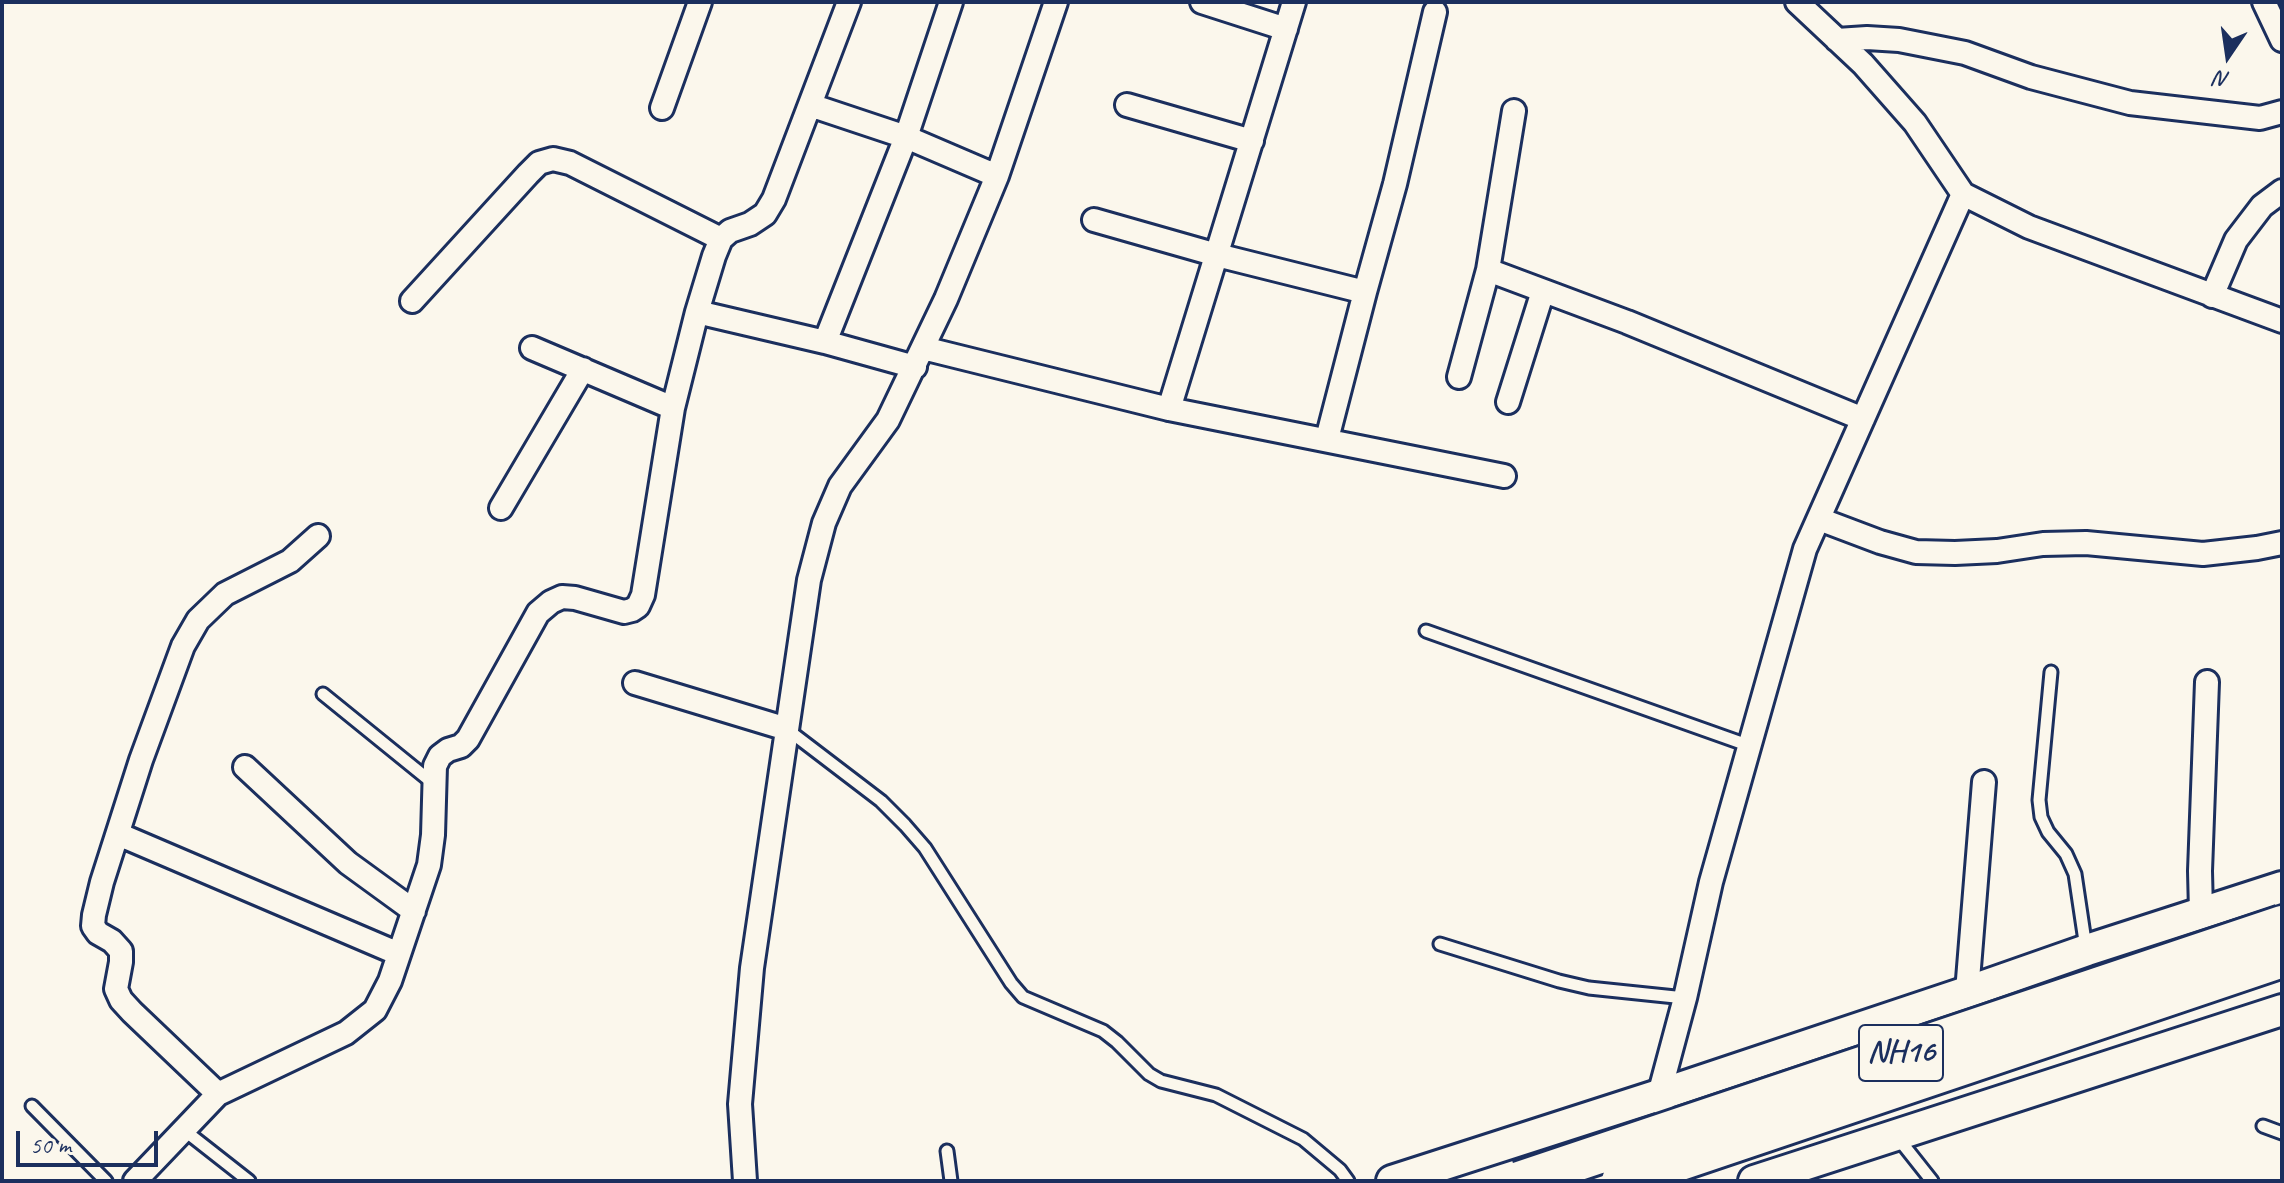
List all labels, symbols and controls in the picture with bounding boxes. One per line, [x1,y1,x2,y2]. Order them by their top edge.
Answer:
north arrow [2188,16,2268,96]
text: N [2213,64,2232,95]
road number: NH16 [1859,1025,1943,1081]
scale bar [20,1115,162,1165]
text: 50 m [30,1130,71,1160]

